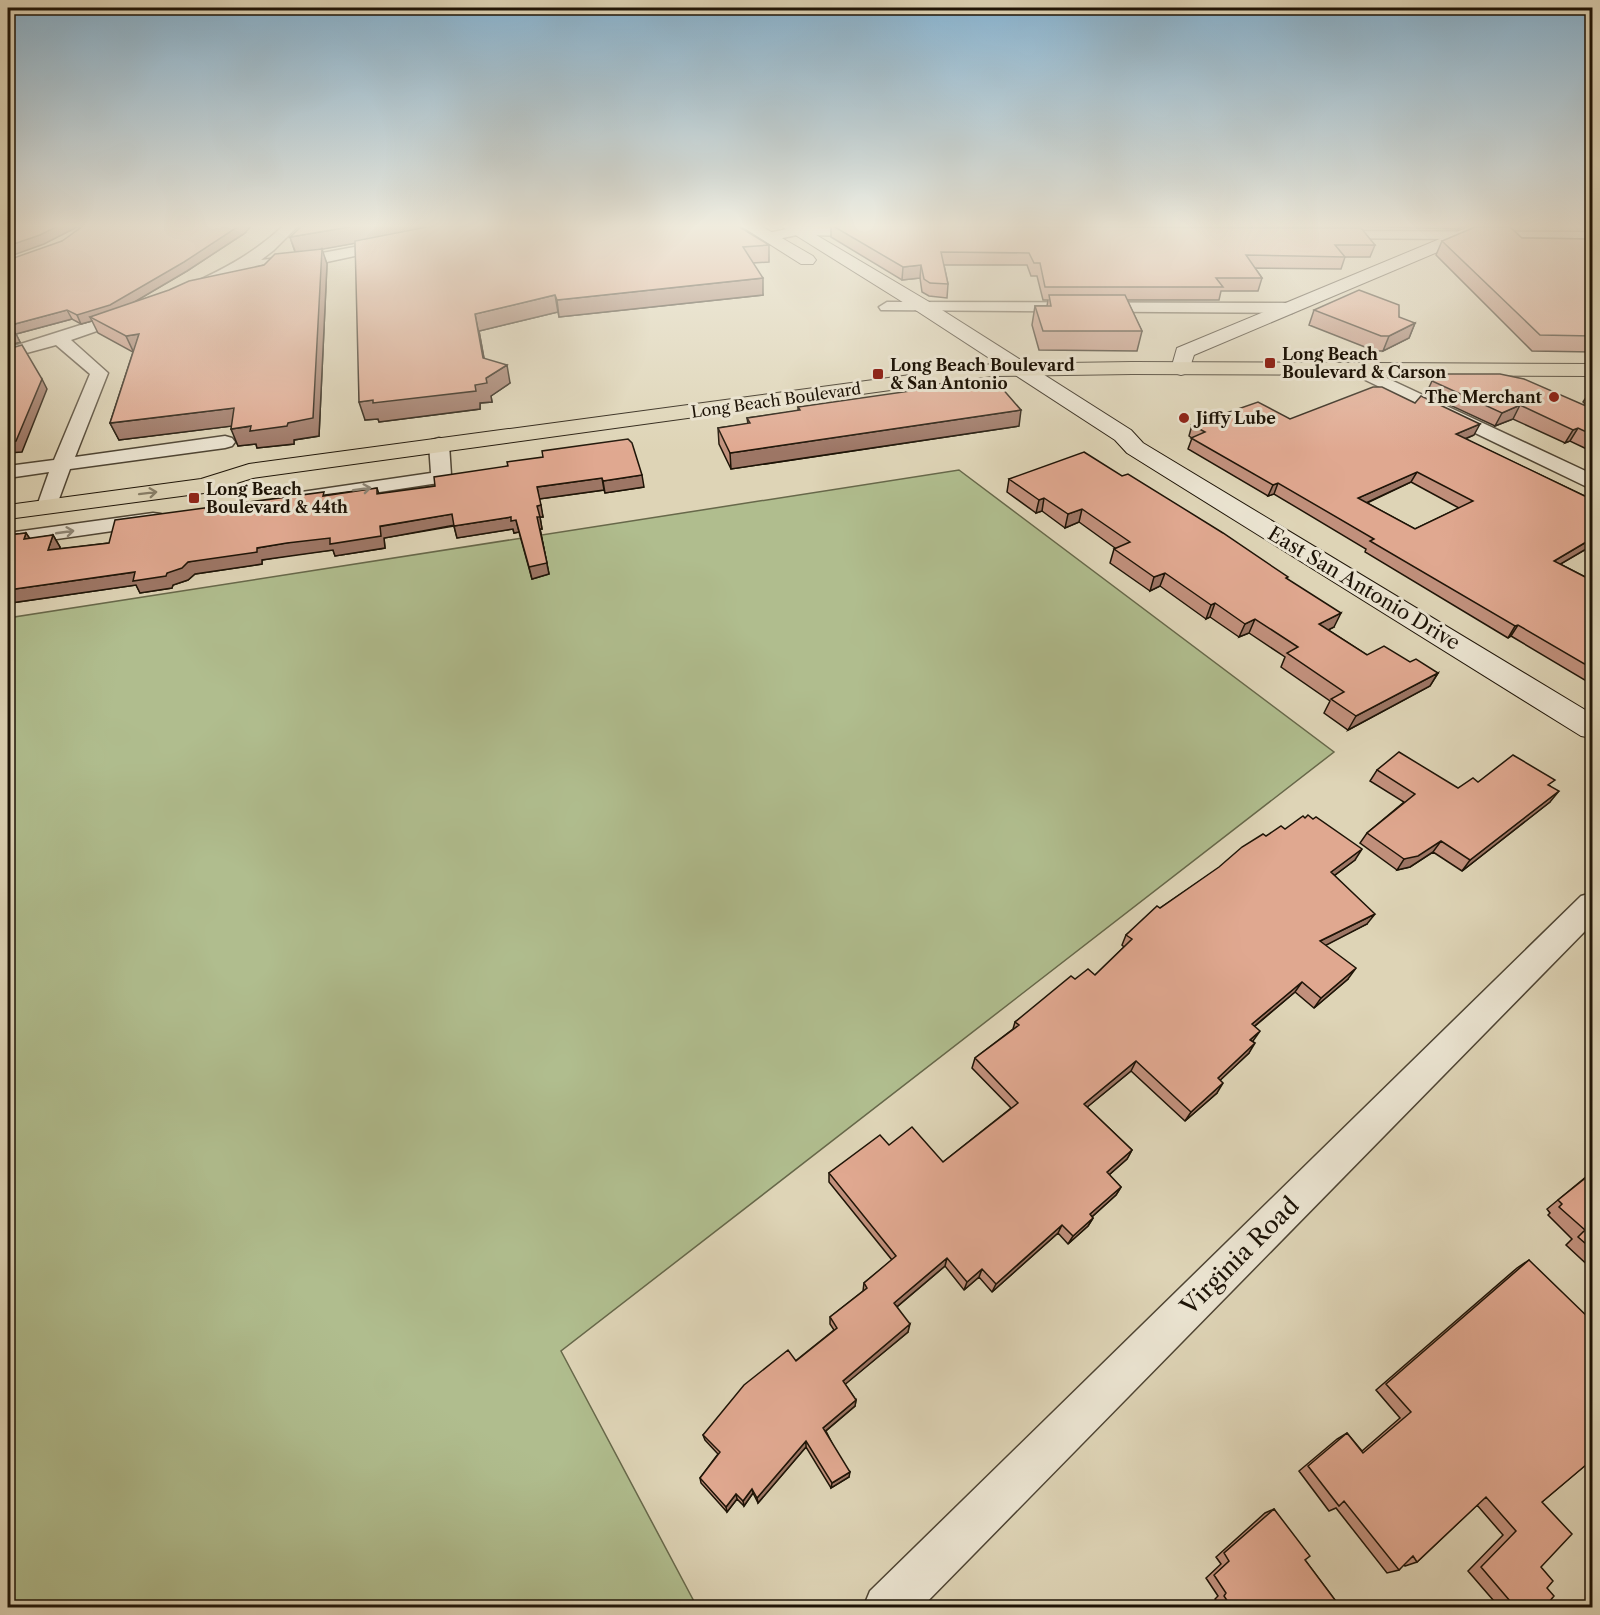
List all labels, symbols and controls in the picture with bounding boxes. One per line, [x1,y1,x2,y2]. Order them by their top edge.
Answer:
place label: Long Beach Boulevard & Carson [1282,344,1446,382]
place label: Long Beach Boulevard & San Antonio [890,355,1075,393]
marker: Long Beach Boulevard & Carson [1263,356,1277,370]
marker: Long Beach Boulevard & San Antonio [871,367,885,381]
street label: Long Beach Boulevard [690,378,863,422]
place label: The Merchant [1425,387,1543,407]
marker: The Merchant [1547,390,1561,404]
place label: Jiffy Lube [1193,408,1276,428]
marker: Jiffy Lube [1177,411,1191,425]
place label: Long Beach Boulevard & 44th [206,479,348,517]
one-way arrow [352,484,372,495]
one-way arrow [138,488,157,499]
marker: Long Beach Boulevard & 44th [187,491,201,505]
street label: East San Antonio Drive [1264,521,1464,655]
one-way arrow [55,526,75,537]
street label: Virginia Road [1174,1190,1305,1321]

